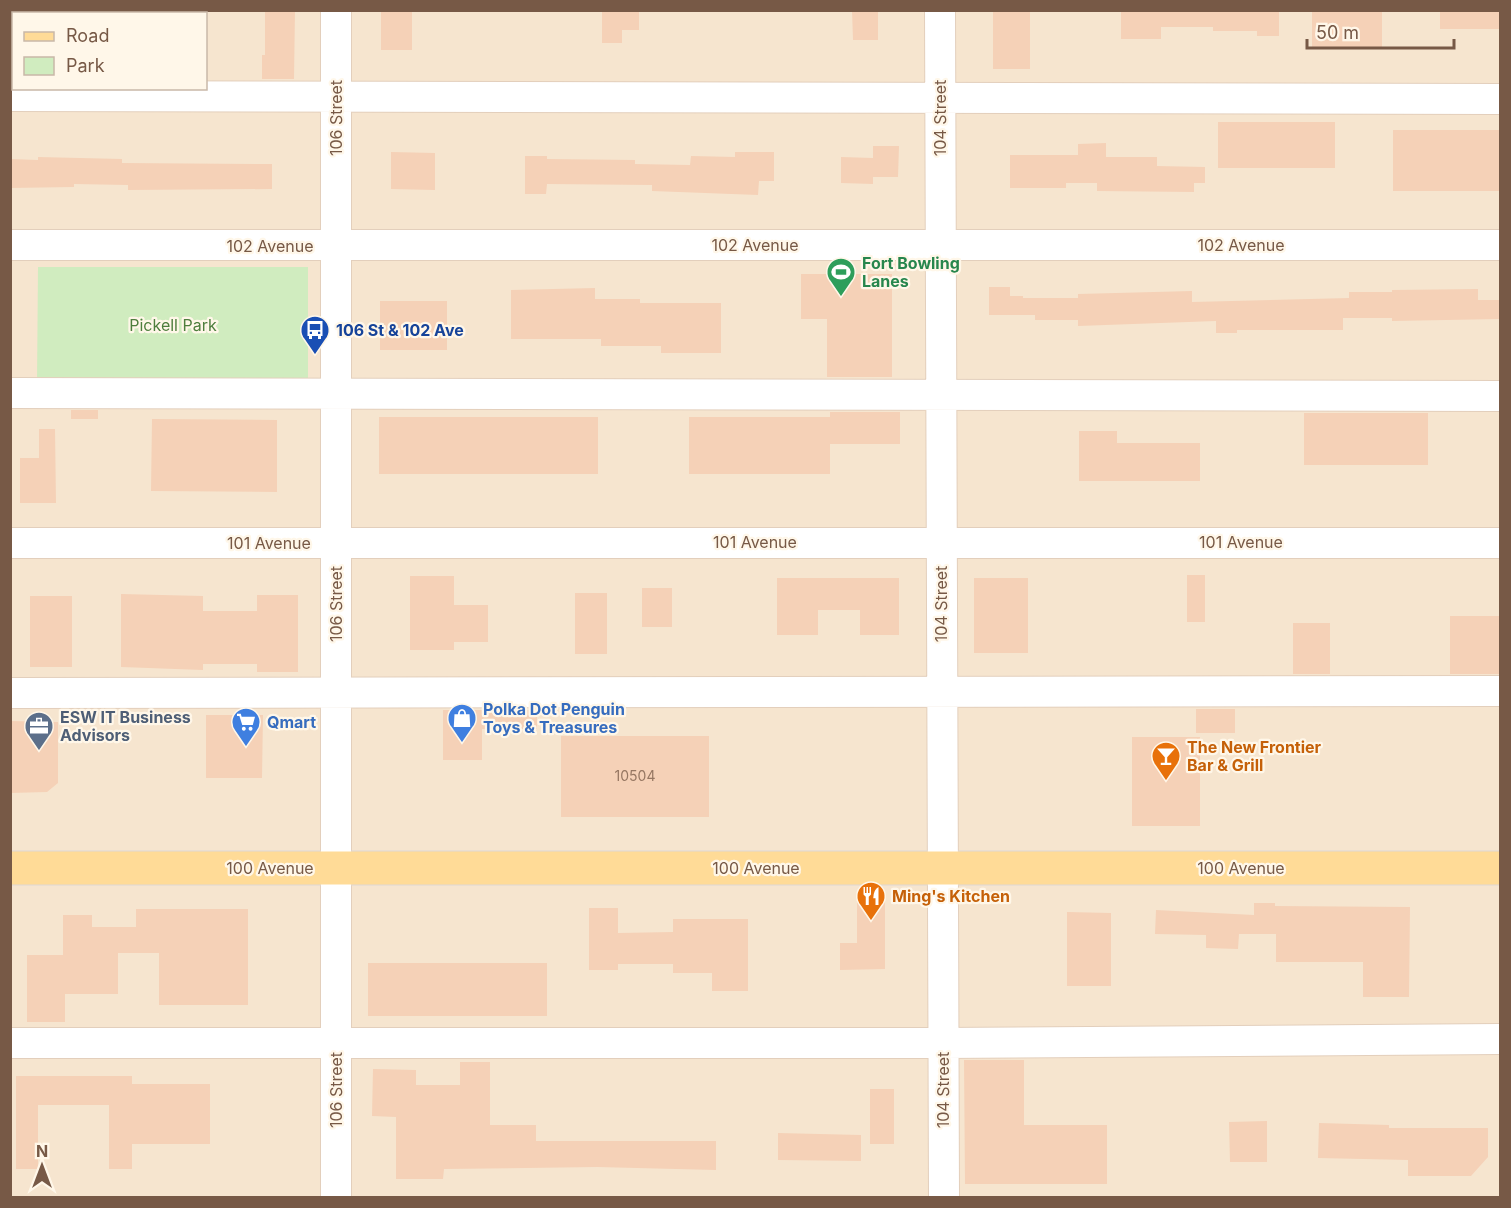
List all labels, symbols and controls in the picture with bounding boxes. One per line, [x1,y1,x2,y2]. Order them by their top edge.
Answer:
legend [12,12,207,90]
scale bar [1307,12,1454,50]
text: 50 m [1316,22,1359,43]
text: Road [66,25,109,46]
text: Park [66,55,105,76]
street label: 106 Street [326,80,346,156]
street label: 104 Street [930,80,950,156]
street label: 102 Avenue [711,235,799,255]
street label: 102 Avenue [1197,235,1285,255]
street label: 102 Avenue [226,236,314,256]
place label: Fort Bowling Lanes [862,253,960,291]
sports icon: Fort Bowling Lanes [825,256,857,298]
bus stop icon: 106 St & 102 Ave [299,314,331,356]
park label: Pickell Park [129,315,217,335]
place label: 106 St & 102 Ave [336,320,464,340]
street label: 101 Avenue [713,532,797,552]
street label: 101 Avenue [1199,532,1283,552]
street label: 101 Avenue [227,533,311,553]
street label: 106 Street [326,566,346,642]
street label: 104 Street [931,566,951,642]
place label: Polka Dot Penguin Toys & Treasures [483,699,625,737]
shop icon: Polka Dot Penguin Toys & Treasures [446,702,478,744]
supermarket icon: Qmart [230,706,262,748]
place label: ESW IT Business Advisors [60,707,191,745]
office icon: ESW IT Business Advisors [23,710,55,752]
place label: Qmart [267,712,316,732]
place label: The New Frontier Bar & Grill [1187,737,1322,775]
bar icon: The New Frontier Bar & Grill [1150,740,1182,782]
house number: 10504 [615,767,655,784]
street label: 100 Avenue [226,858,314,878]
street label: 100 Avenue [712,858,800,878]
street label: 100 Avenue [1197,858,1285,878]
restaurant icon: Ming's Kitchen [855,880,887,922]
place label: Ming's Kitchen [892,886,1010,906]
street label: 106 Street [326,1052,346,1128]
street label: 104 Street [933,1052,953,1128]
north arrow [12,1136,72,1196]
text: N [36,1141,48,1161]

